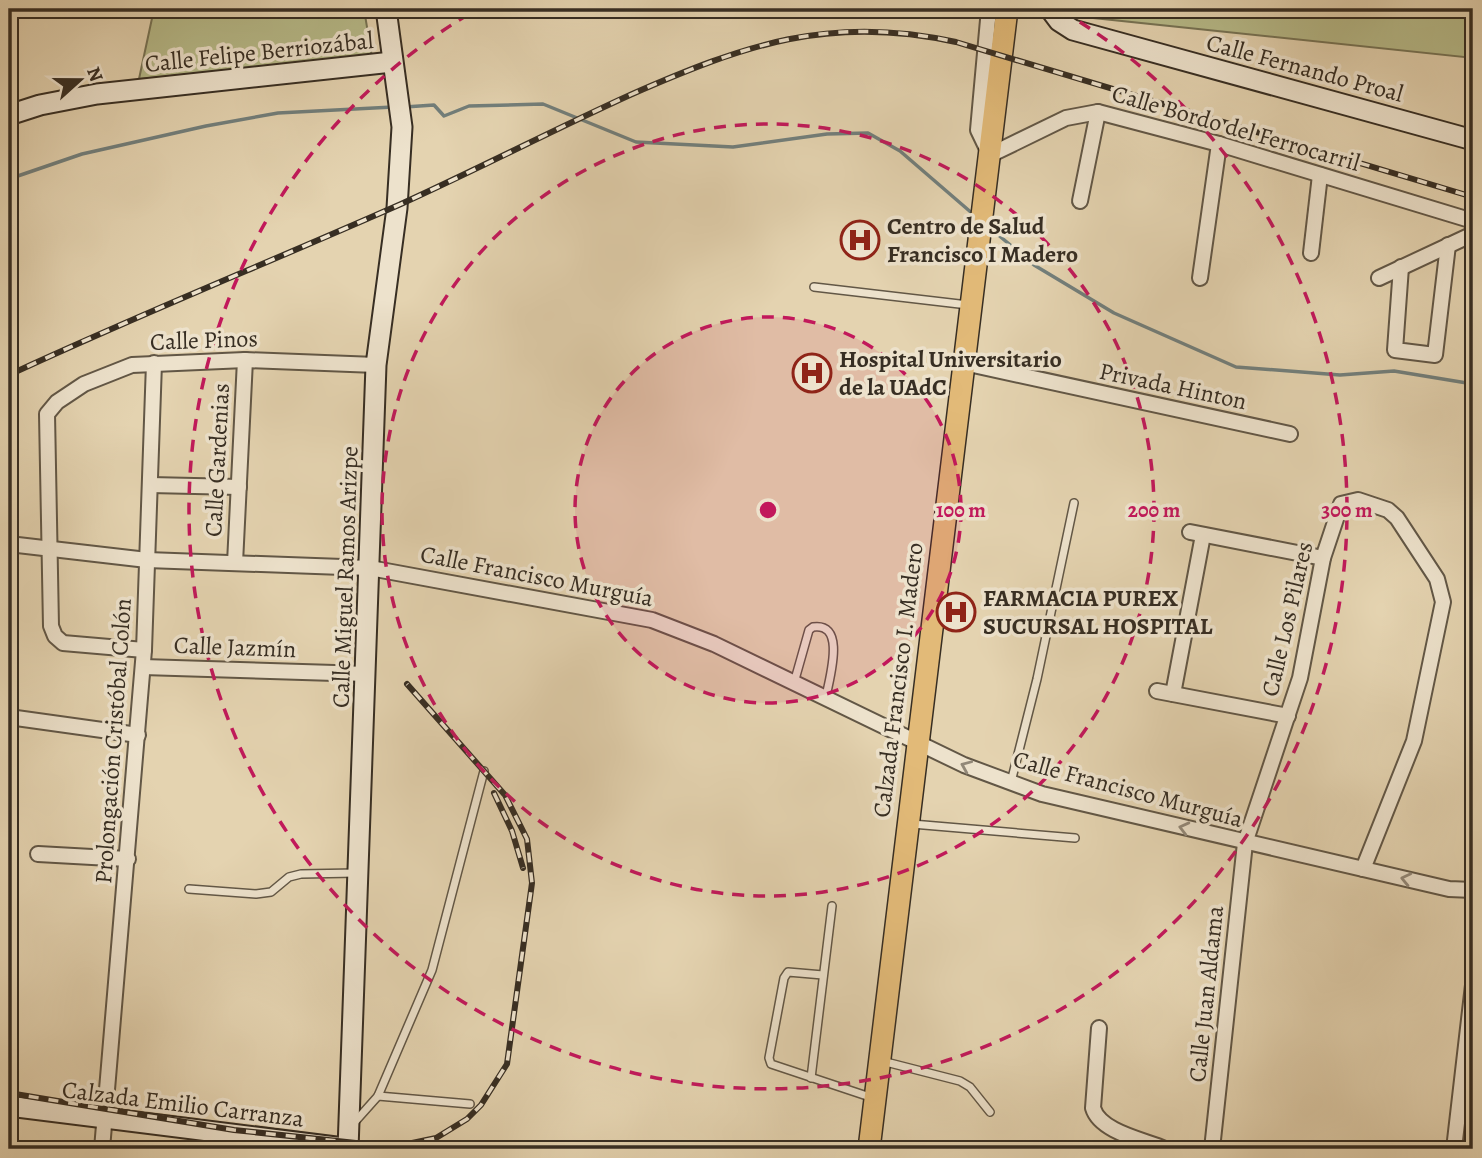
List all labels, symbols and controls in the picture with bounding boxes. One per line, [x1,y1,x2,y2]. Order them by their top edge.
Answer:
street label: Calle Felipe Berriozábal [143,24,375,80]
street label: Calle Fernando Proal [1203,26,1407,110]
north arrow [46,46,116,116]
text: N [80,63,110,86]
street label: Calle Bordo del Ferrocarril [1108,77,1364,179]
place label: Centro de Salud Francisco I Madero [887,210,1078,270]
hospital icon: Centro de Salud Francisco I Madero [839,219,881,261]
street label: Calle Pinos [150,322,258,358]
place label: Hospital Universitario de la UAdC [839,343,1062,403]
hospital icon: Hospital Universitario de la UAdC [791,352,833,394]
street label: Privada Hinton [1096,355,1250,417]
street label: Calle Gardenias [197,382,237,538]
street label: Calle Miguel Ramos Arizpe [324,445,366,709]
text: 100 m [936,496,986,524]
text: 200 m [1128,496,1181,524]
text: 300 m [1321,496,1373,524]
centre of rings [756,498,780,522]
street label: Calle Francisco Murguía [418,538,657,614]
street label: Calle Los Pilares [1254,538,1320,700]
street label: Calzada Francisco I. Madero [865,541,931,819]
place label: FARMACIA PUREX SUCURSAL HOSPITAL [983,582,1213,642]
hospital icon: FARMACIA PUREX SUCURSAL HOSPITAL [935,591,977,633]
street label: Prolongación Cristóbal Colón [87,597,139,885]
street label: Calle Jazmín [173,629,297,665]
street label: Calle Francisco Murguía [1010,743,1247,835]
one-way arrow [961,760,973,774]
one-way arrow [1178,822,1190,837]
one-way arrow [1400,873,1412,887]
street label: Calle Juan Aldama [1181,903,1231,1084]
street label: Calzada Emilio Carranza [60,1073,307,1135]

